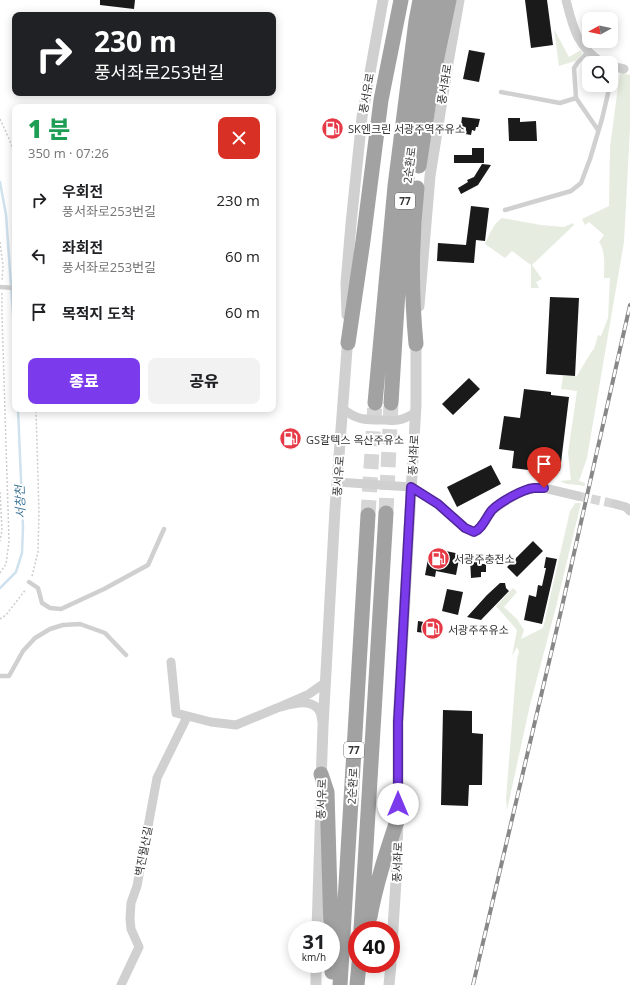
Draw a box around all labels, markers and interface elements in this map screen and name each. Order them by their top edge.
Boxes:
north arrow [582,12,618,48]
map controls [582,12,618,92]
text: 230 m [94,22,177,60]
icon: right [28,28,80,80]
button: search [582,56,618,92]
text: 풍서좌로253번길 [94,60,224,84]
street label: 풍서좌로 [433,63,455,105]
street label: 풍서우로 [355,72,377,114]
text: 1 분 [28,112,70,145]
fuel station icon: SK엔크린 서광주역주유소 [319,115,345,141]
button: close [218,117,260,159]
place label: SK엔크린 서광주역주유소 [348,121,465,136]
text: 350 m · 07:26 [28,144,109,162]
street label: 2순환로 [399,146,419,184]
text: 우회전 [62,181,103,201]
icon: right [28,189,50,211]
text: 230 m [216,190,260,210]
road number: 77 [395,193,415,209]
text: 풍서좌로253번길 [62,202,156,220]
text: 좌회전 [62,237,103,257]
icon: left [28,245,50,267]
text: 60 m [225,246,260,266]
text: 풍서좌로253번길 [62,258,156,276]
icon: arrive [28,301,50,323]
text: 60 m [225,302,260,322]
text: 목적지 도착 [62,303,135,323]
button: 종료 [28,358,140,404]
button: 공유 [148,358,260,404]
fuel station icon: GS칼텍스 옥산주유소 [277,426,303,452]
place label: GS칼텍스 옥산주유소 [306,432,404,447]
street label: 풍서좌로 [404,434,422,476]
pin [527,447,561,488]
icon: arrive [533,453,555,475]
street label: 풍서우로 [329,455,347,497]
water label: 서창천 [11,483,29,519]
fuel station icon: 서광주충전소 [425,545,451,571]
place label: 서광주충전소 [454,551,515,566]
fuel station icon: 서광주주유소 [419,616,445,642]
place label: 서광주주유소 [448,622,509,637]
road number: 77 [344,742,364,758]
street label: 2순환로 [344,767,360,805]
street label: 풍서우로 [313,779,329,819]
position arrow [377,783,419,825]
street label: 벽진월산길 [131,825,155,877]
street label: 풍서좌로 [389,842,405,882]
speed limit sign: 40 [348,921,400,973]
text: 31 [303,928,325,955]
text: km/h [302,950,326,964]

